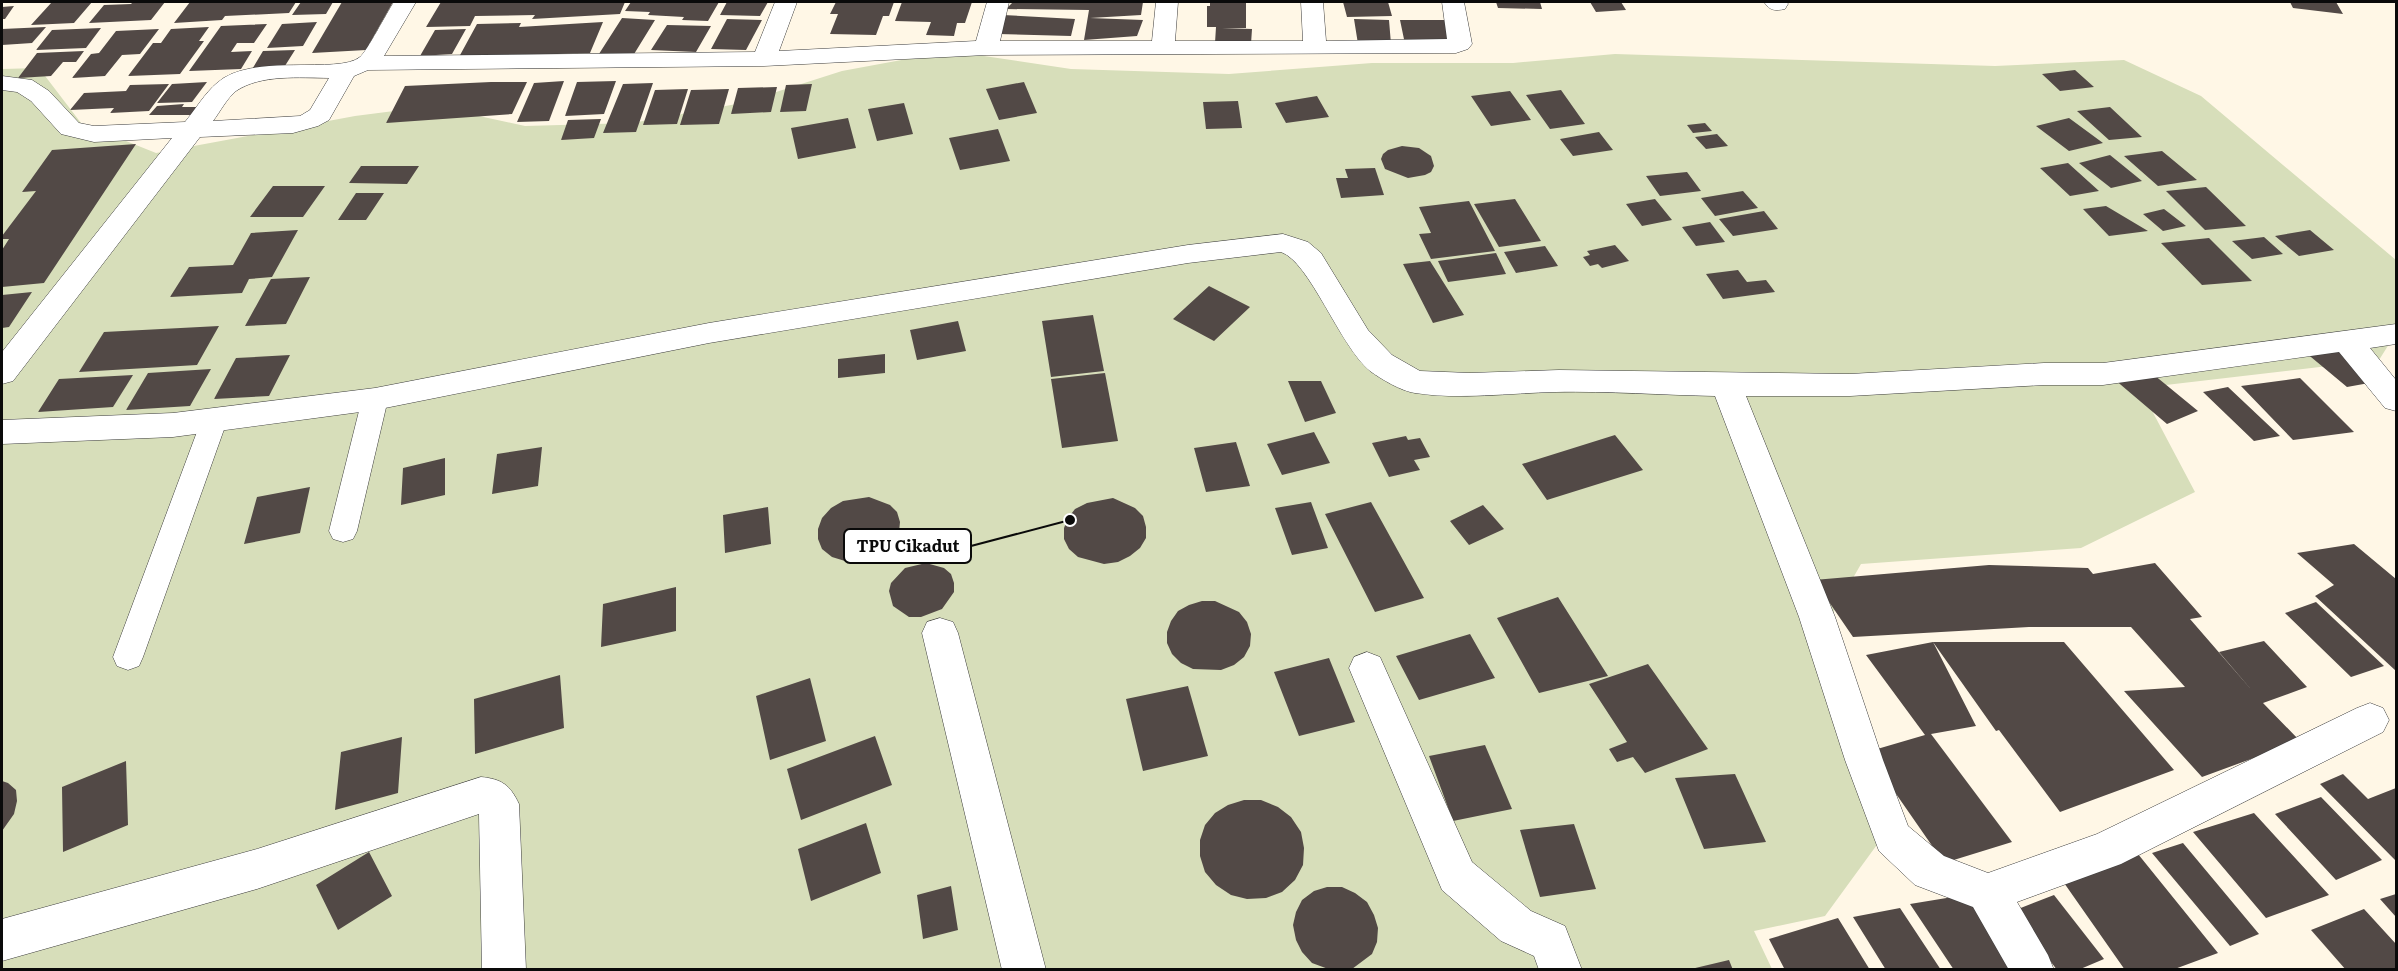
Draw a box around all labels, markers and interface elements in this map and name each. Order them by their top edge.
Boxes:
callout: TPU Cikadut [844,529,971,563]
text: TPU Cikadut [856,533,960,557]

